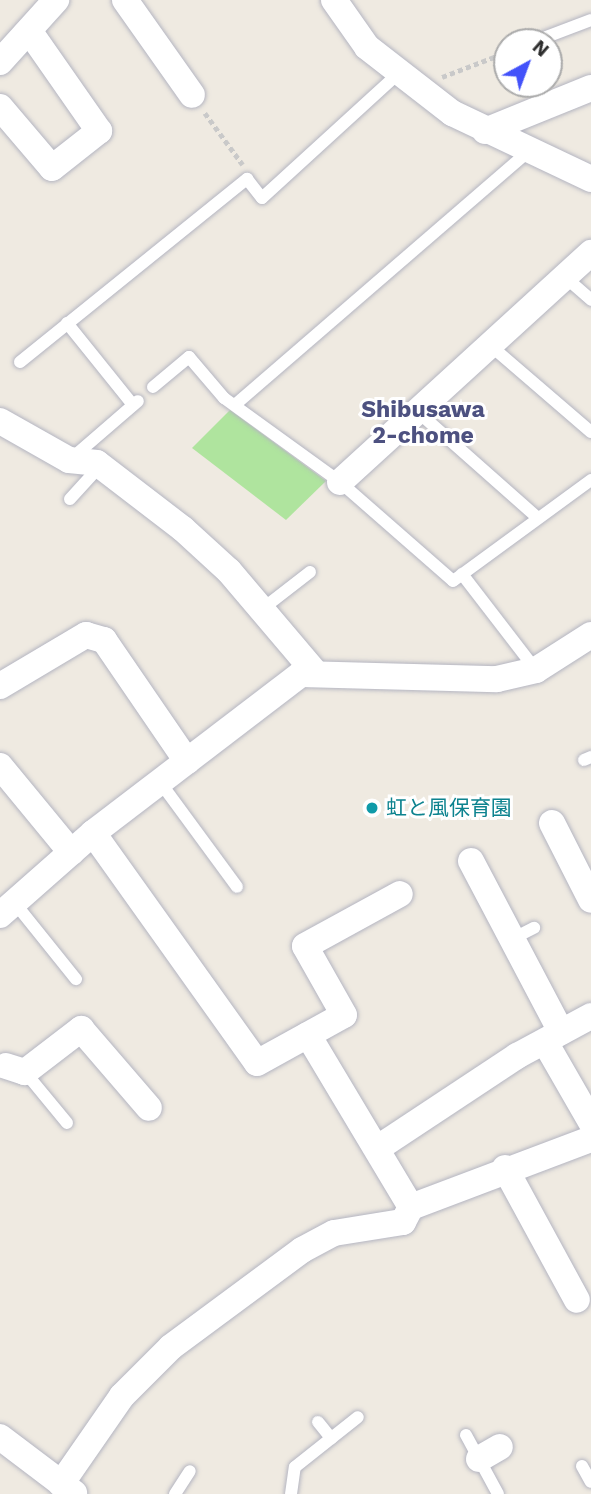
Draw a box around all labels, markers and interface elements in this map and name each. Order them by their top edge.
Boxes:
north arrow [493,28,563,98]
text: N [528,35,554,62]
district label: Shibusawa 2-chome [361,396,485,450]
place label: 虹と風保育園 [386,795,512,821]
marker: 虹と風保育園 [364,800,380,816]

